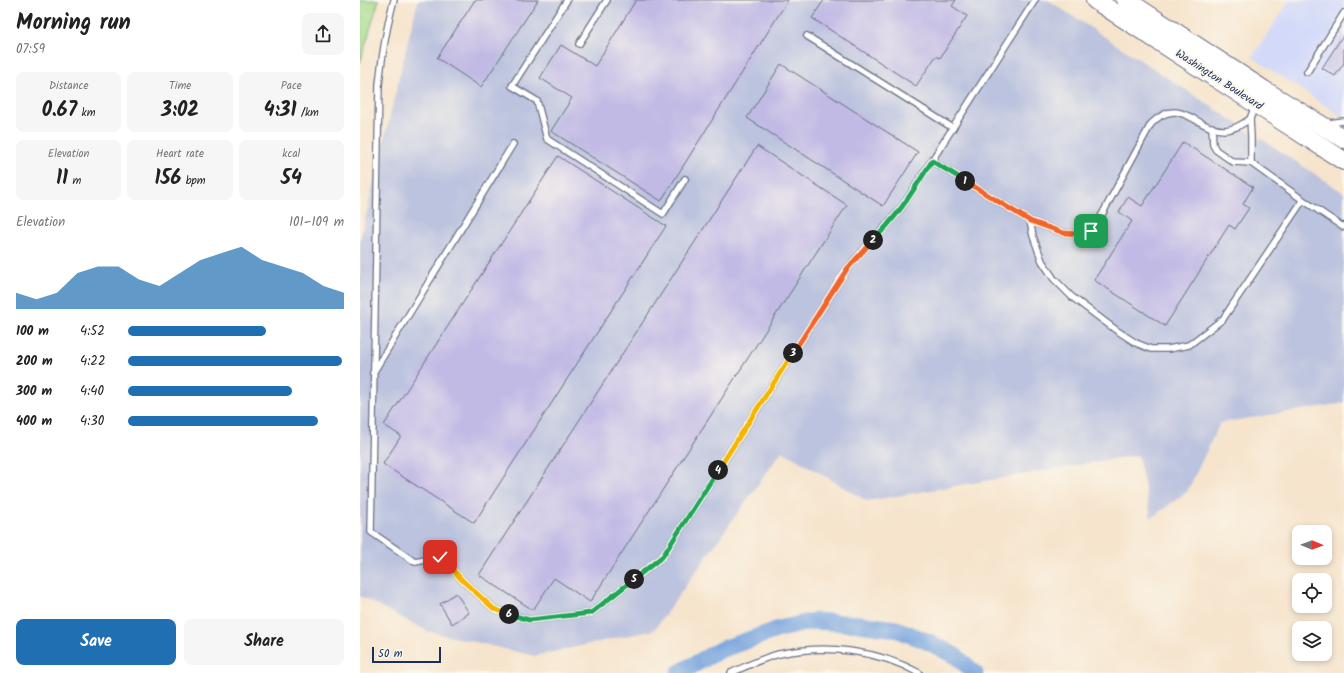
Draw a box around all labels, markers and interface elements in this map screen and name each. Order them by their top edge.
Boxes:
text: Morning run [16,6,131,41]
button: share [302,13,344,55]
text: 07:59 [16,39,45,60]
street label: Washington Boulevard [1172,45,1267,115]
text: Distance [49,77,88,95]
text: Time [169,77,191,95]
text: Pace [281,77,302,95]
text: 0.67 [42,95,77,127]
text: 3:02 [161,95,199,127]
text: 4:31 [264,95,297,127]
text: km [77,104,95,122]
text: /km [297,104,319,122]
text: Elevation [48,145,89,163]
text: Heart rate [156,145,204,163]
text: kcal [282,145,300,163]
text: 11 [56,163,68,195]
text: 156 [154,163,181,195]
text: 54 [281,163,302,195]
pin: 1 [955,171,975,191]
text: m [68,172,81,190]
text: bpm [181,172,206,190]
text: 1 [963,172,967,190]
text: Elevation [16,212,65,233]
text: 101–109 m [289,212,344,233]
pin [1074,214,1108,248]
icon: arrive [1080,220,1102,242]
pin: 2 [863,230,883,250]
text: 2 [870,231,876,249]
text: 100 m [16,321,49,342]
text: 4:52 [80,321,105,342]
pin: 3 [783,343,803,363]
text: 3 [790,344,796,362]
text: 200 m [16,351,53,372]
text: 4:22 [80,351,105,372]
text: 300 m [16,381,52,402]
text: 4:40 [80,381,104,402]
text: 400 m [16,411,52,432]
text: 4:30 [80,411,104,432]
pin: 4 [708,460,728,480]
text: 4 [715,461,721,479]
north arrow [1292,525,1332,565]
map controls [1292,525,1332,661]
pin [423,540,457,574]
icon: check [429,546,451,568]
pin: 5 [624,569,644,589]
text: 5 [631,570,637,588]
button: locate [1292,573,1332,613]
pin: 6 [499,604,519,624]
text: 6 [506,605,512,623]
button: Save [16,619,176,665]
button: Share [184,619,344,665]
button: layers [1292,621,1332,661]
scale bar [372,645,441,664]
text: 50 m [378,645,403,663]

